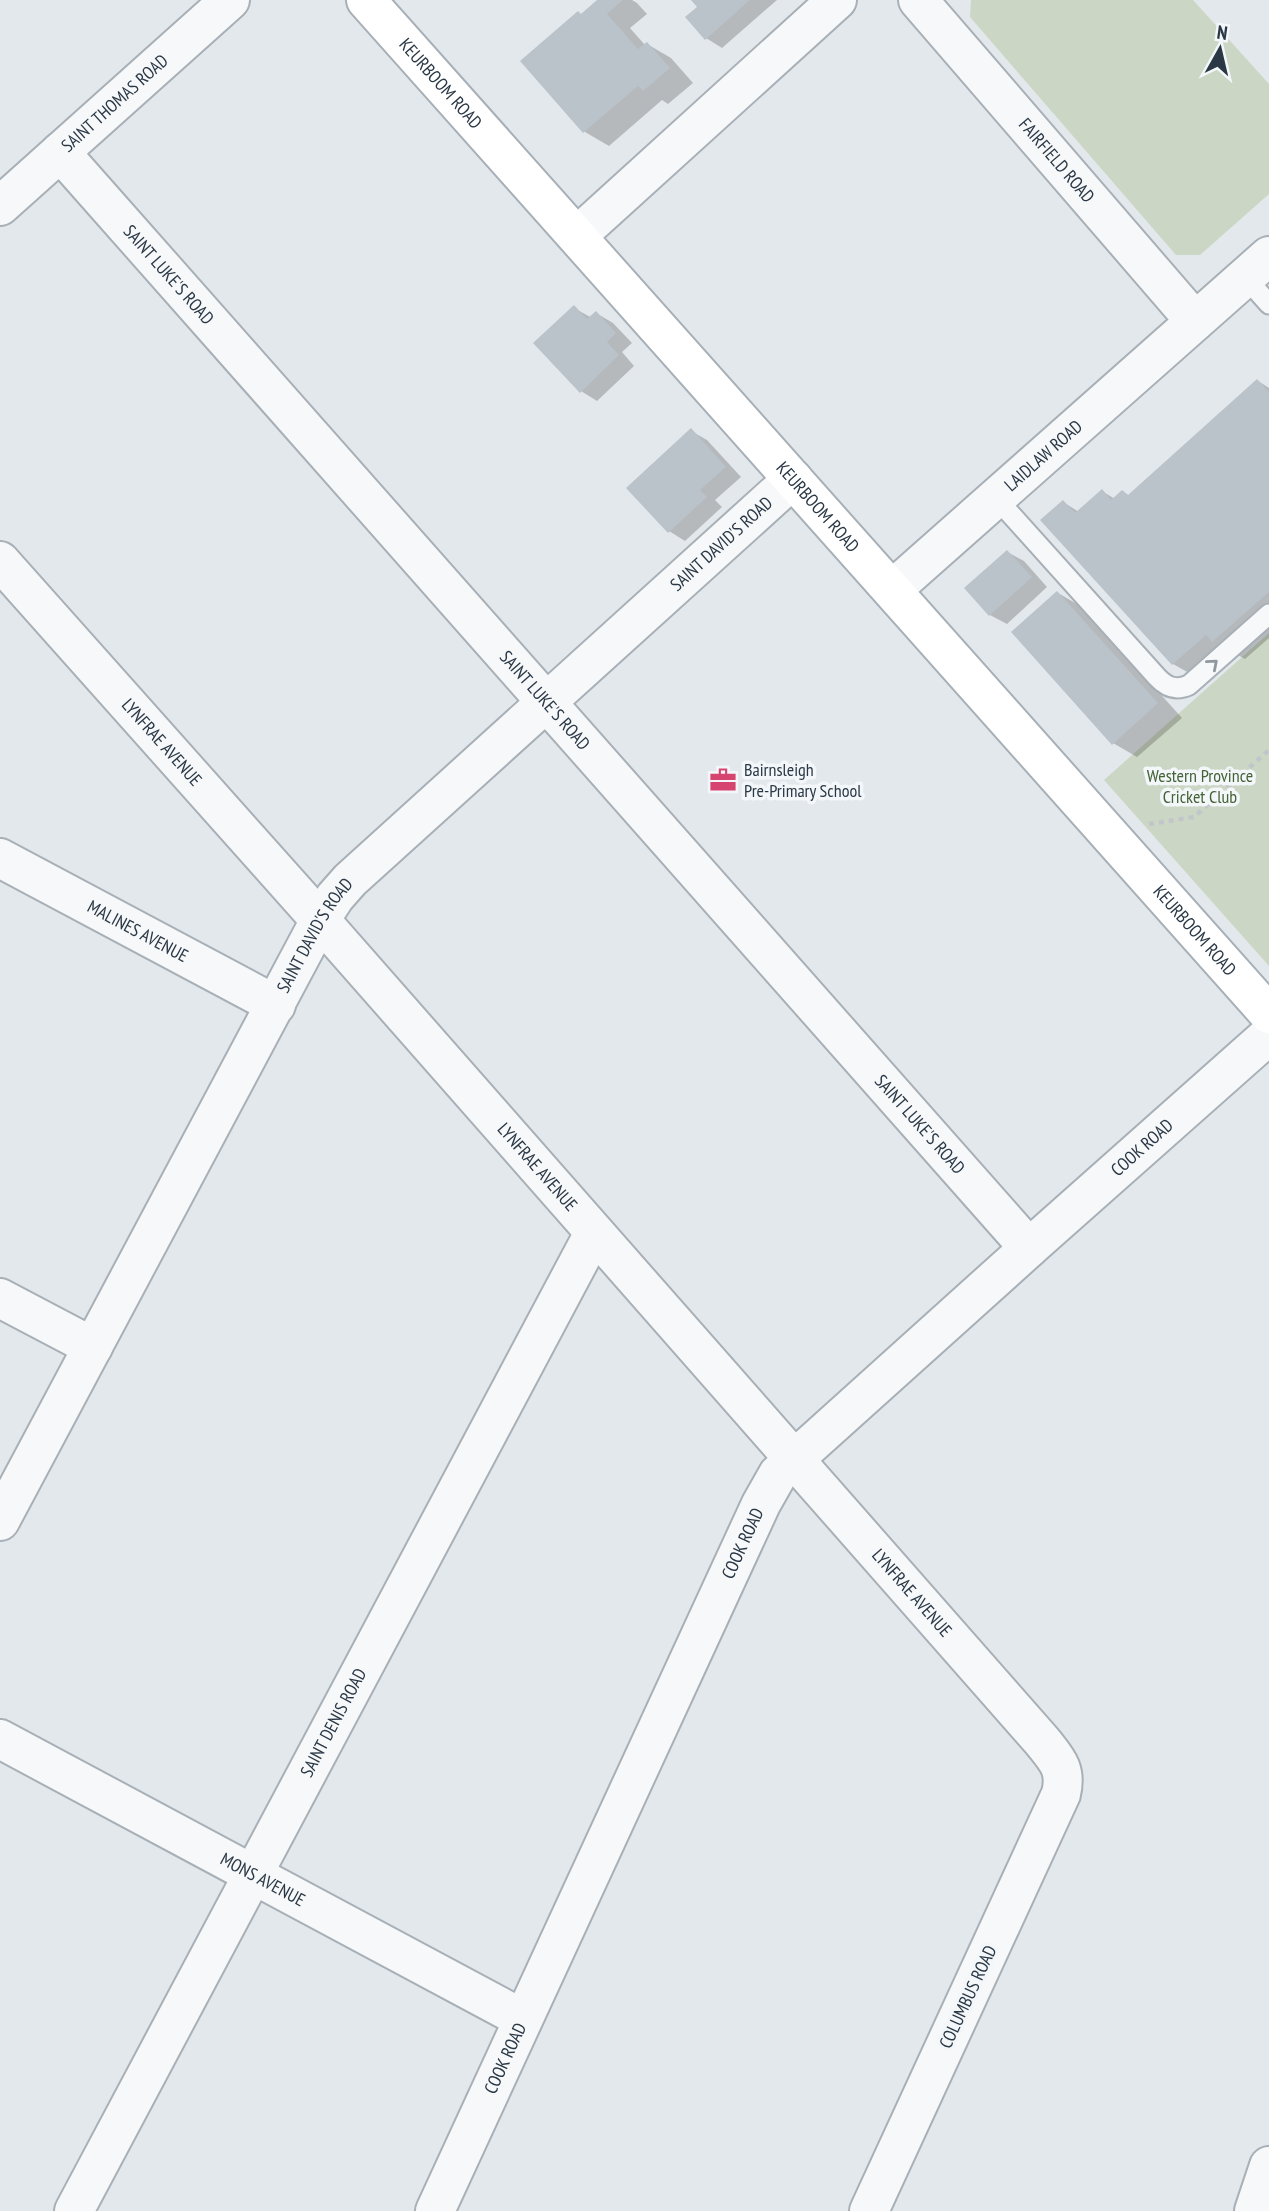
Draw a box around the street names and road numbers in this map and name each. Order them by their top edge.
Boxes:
street label: KEURBOOM ROAD [394,33,487,133]
street label: SAINT THOMAS ROAD [56,49,173,157]
street label: FAIRFIELD ROAD [1014,113,1100,207]
street label: SAINT LUKE'S ROAD [119,220,219,329]
street label: LAIDLAW ROAD [999,415,1087,496]
street label: KEURBOOM ROAD [772,457,864,557]
street label: SAINT DAVID'S ROAD [665,491,777,596]
street label: SAINT LUKE'S ROAD [495,645,595,755]
street label: LYNFRAE AVENUE [117,693,207,791]
street label: SAINT DAVID'S ROAD [271,873,358,997]
street label: KEURBOOM ROAD [1149,880,1241,980]
street label: MALINES AVENUE [84,895,192,967]
street label: SAINT LUKE'S ROAD [870,1070,970,1179]
street label: COOK ROAD [1106,1114,1178,1181]
street label: LYNFRAE AVENUE [493,1118,583,1216]
street label: COOK ROAD [716,1504,769,1582]
street label: LYNFRAE AVENUE [867,1544,957,1641]
street label: SAINT DENIS ROAD [295,1664,371,1781]
street label: MONS AVENUE [217,1847,309,1911]
street label: COLUMBUS ROAD [934,1942,1001,2052]
street label: COOK ROAD [479,2019,531,2097]

